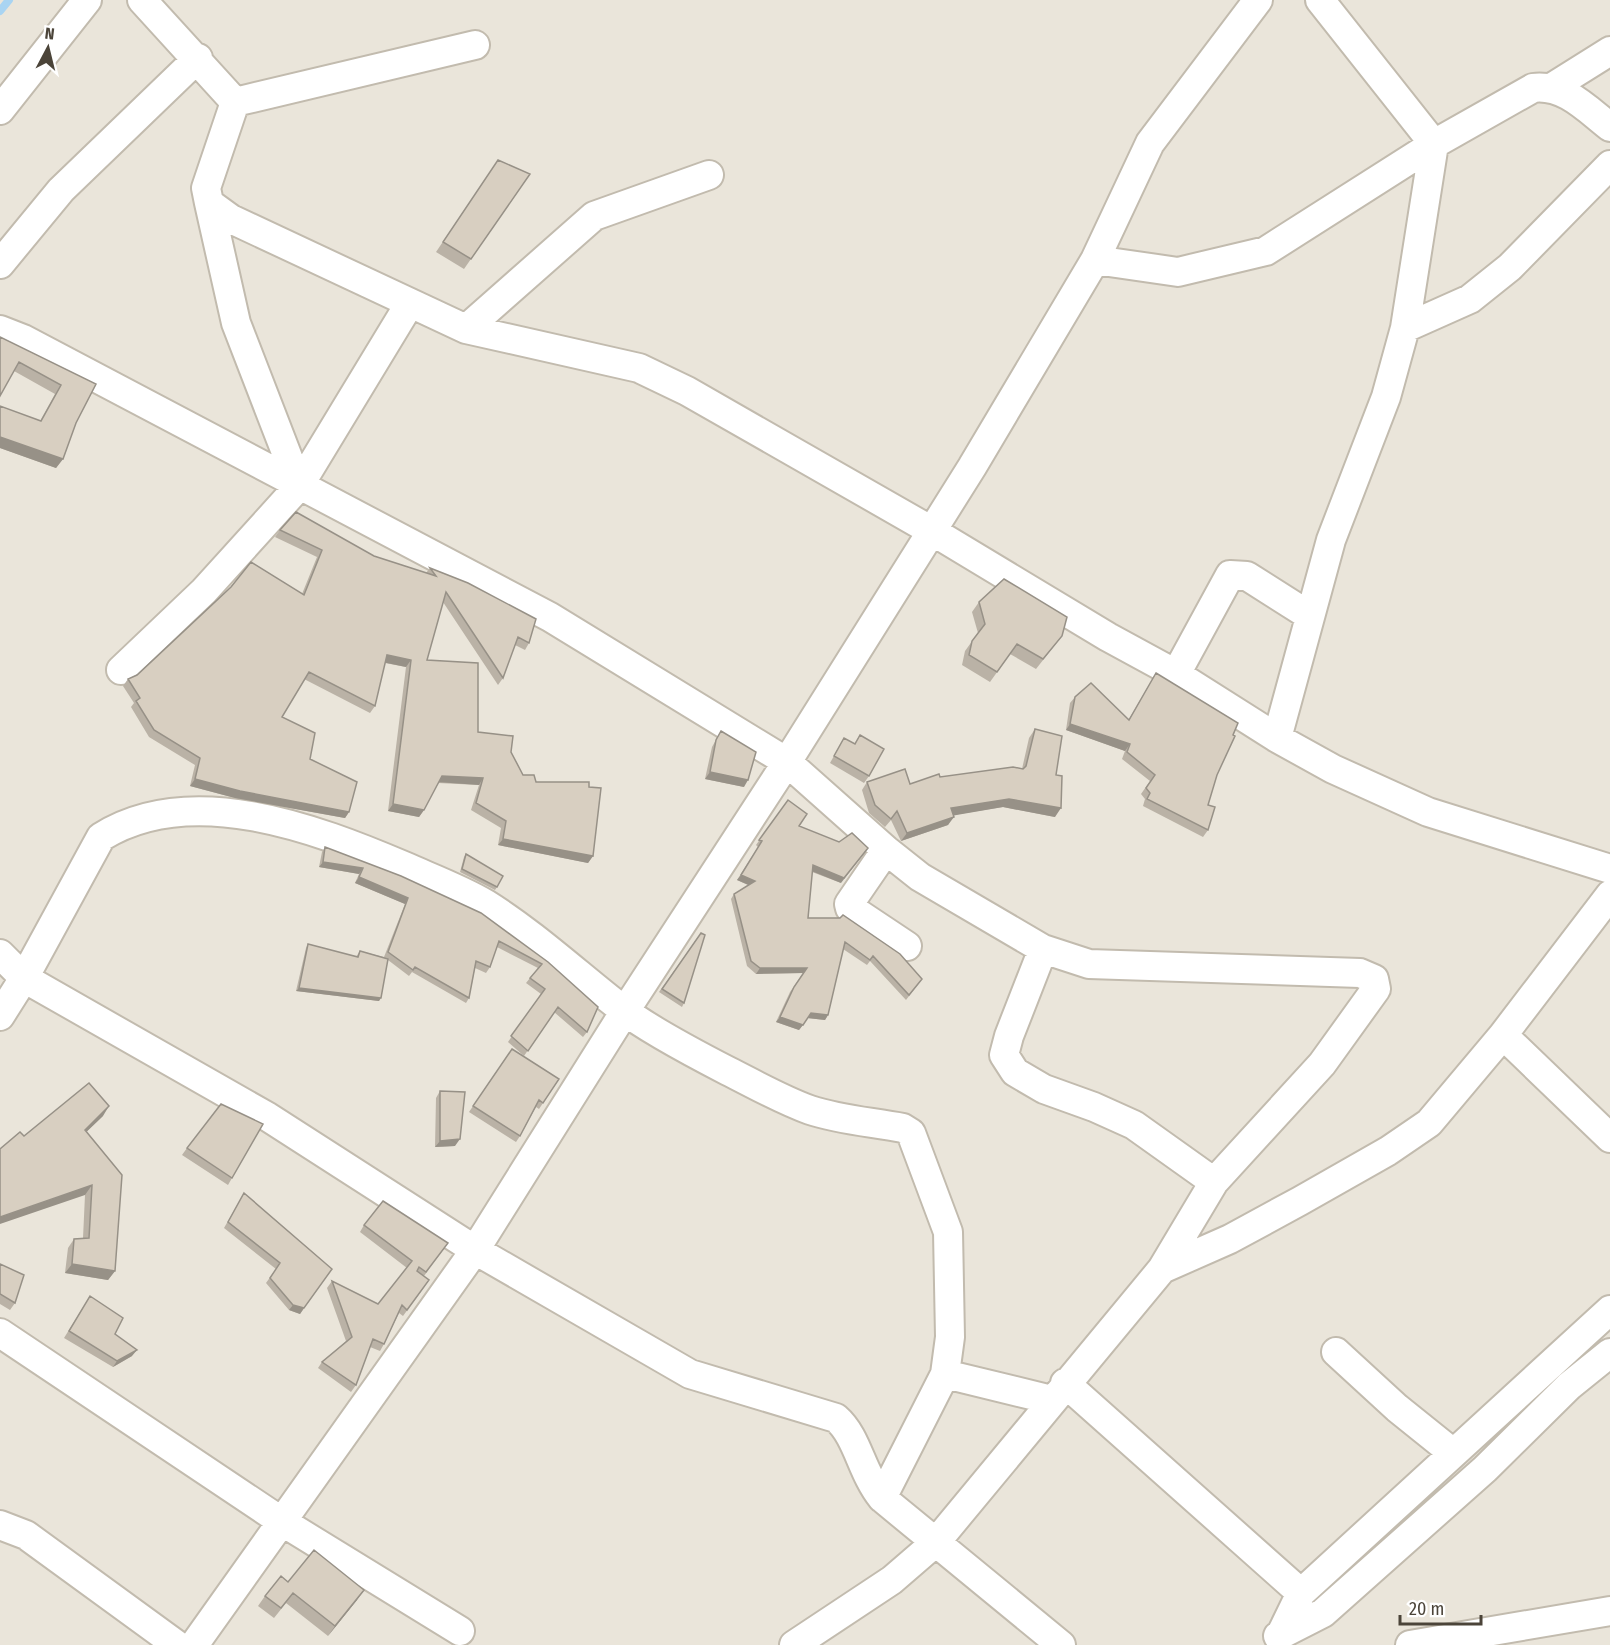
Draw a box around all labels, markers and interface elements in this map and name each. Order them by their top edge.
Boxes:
north arrow [18,18,78,78]
text: N [44,24,56,44]
scale bar [1400,1588,1481,1626]
text: 20 m [1409,1598,1444,1620]

